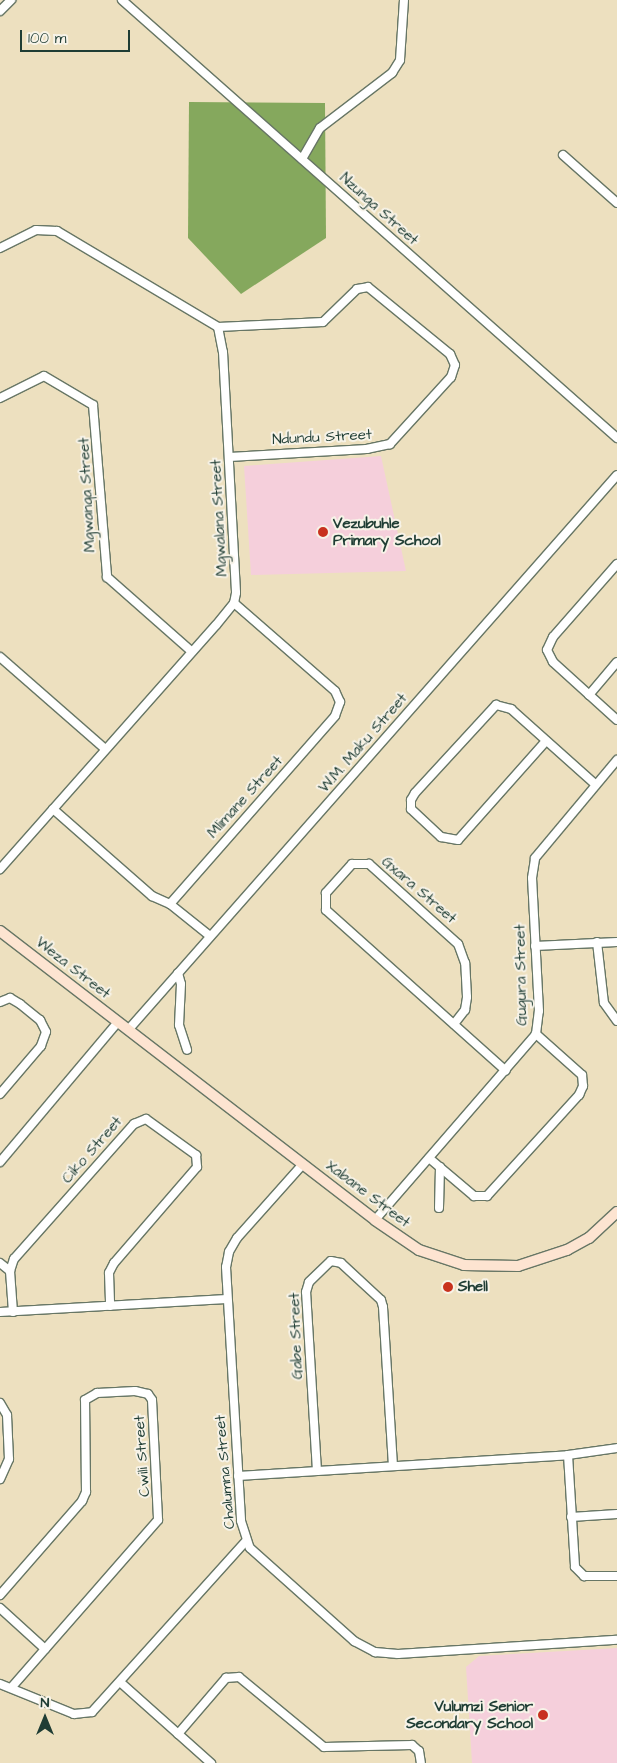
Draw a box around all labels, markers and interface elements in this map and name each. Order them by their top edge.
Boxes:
scale bar [22,20,132,52]
text: 100 m [28,28,67,49]
street label: Nzunga Street [336,169,422,249]
street label: Ndundu Street [272,425,372,449]
street label: Mgwanqa Street [75,437,99,553]
street label: Mgwalana Street [207,459,231,577]
place label: Vezubuhle Primary School [333,514,441,549]
marker: Vezubuhle Primary School [317,526,329,538]
street label: W.M. Maku Street [315,690,411,796]
street label: Mlimane Street [203,752,287,842]
street label: Gxara Street [378,853,460,927]
street label: Gugura Street [511,924,531,1026]
street label: Weza Street [32,933,114,1003]
street label: Ciko Street [58,1113,126,1187]
street label: Xabane Street [322,1157,414,1231]
place label: Shell [458,1278,488,1296]
marker: Shell [442,1281,454,1293]
street label: Gabe Street [285,1292,307,1380]
street label: Chalumna Street [211,1414,239,1530]
street label: Cwili Street [130,1415,154,1497]
north arrow [20,1693,70,1743]
text: N [41,1693,49,1713]
place label: Vulumzi Senior Secondary School [406,1697,533,1732]
marker: Vulumzi Senior Secondary School [537,1709,549,1721]

